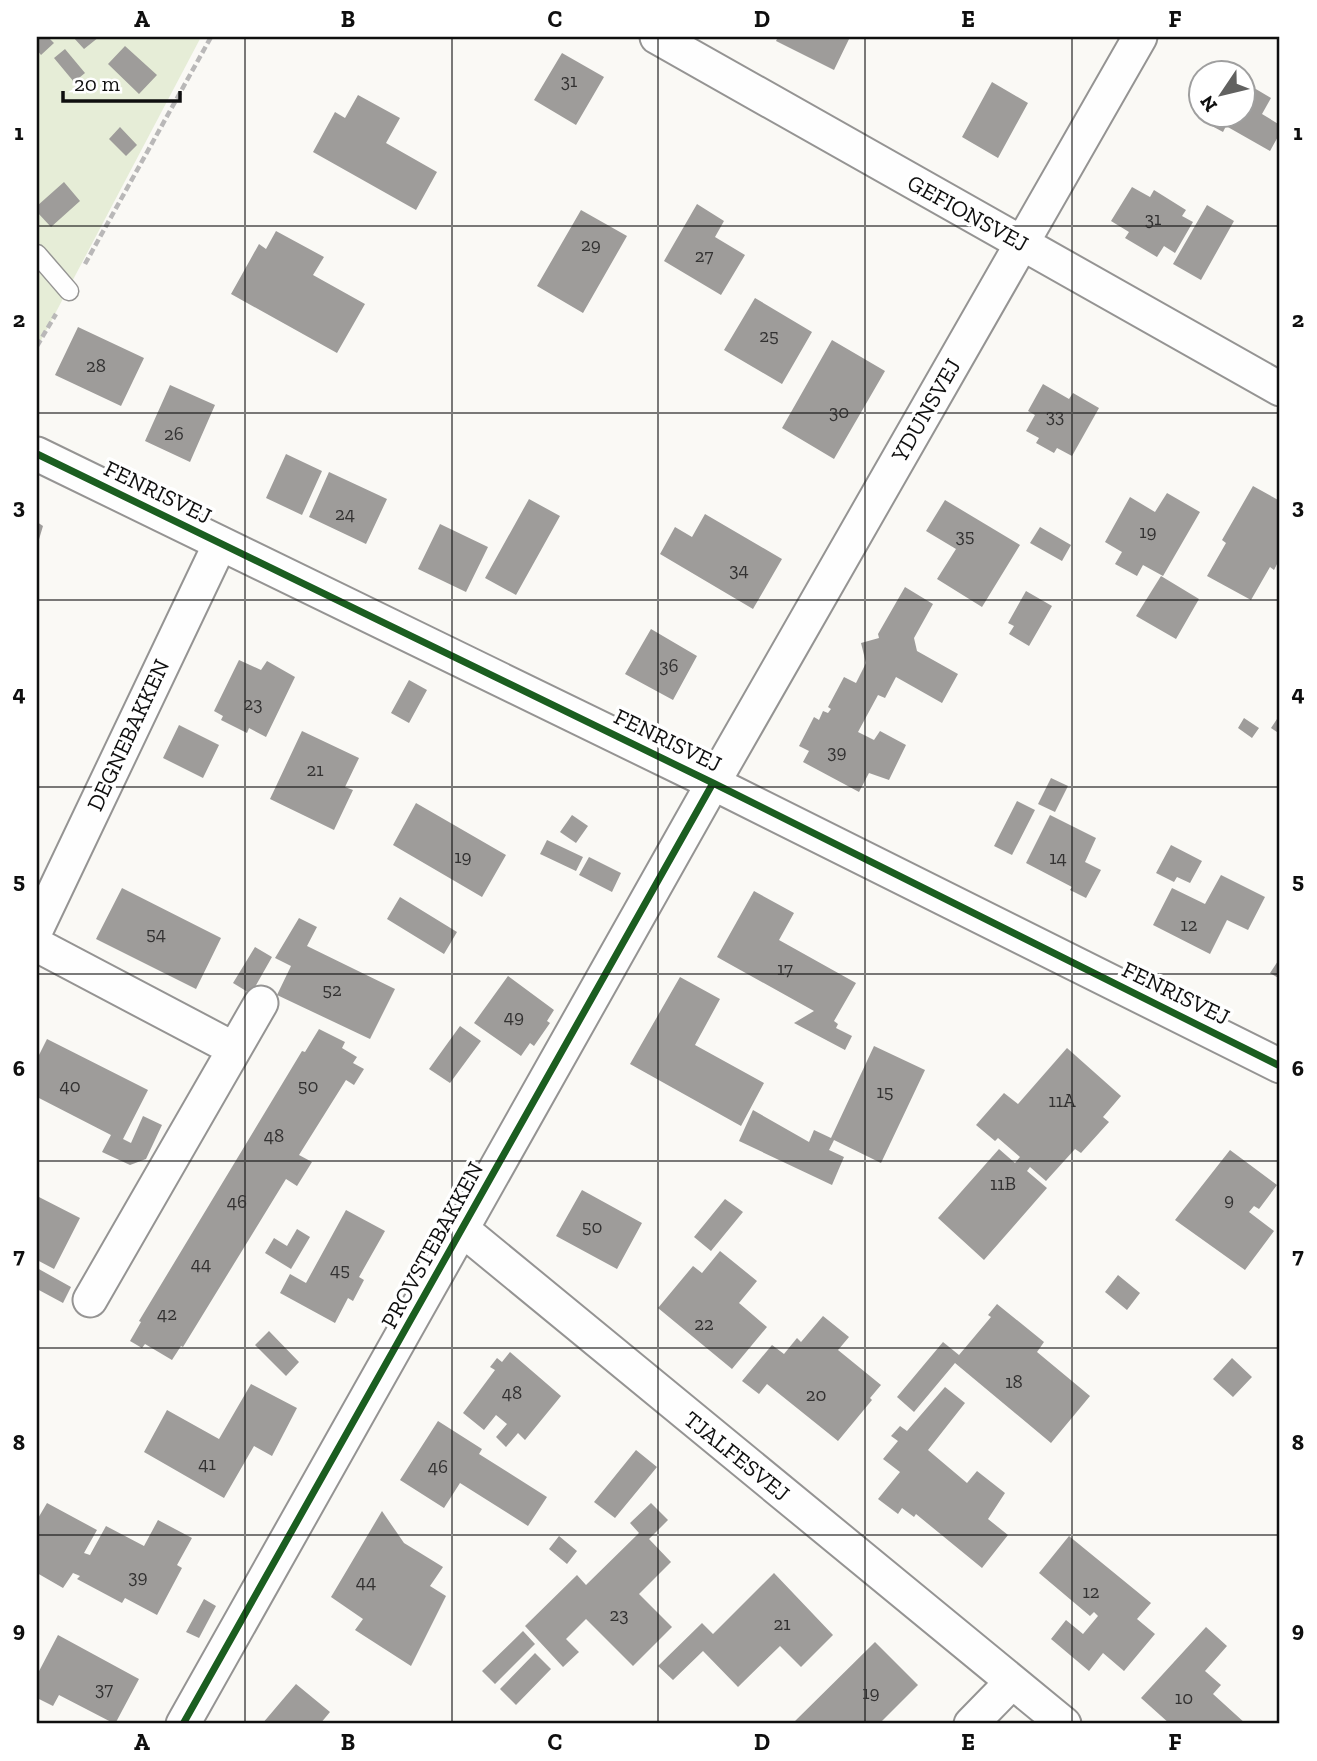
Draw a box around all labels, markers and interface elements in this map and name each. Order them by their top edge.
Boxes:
text: A [134,5,150,33]
text: B [341,5,355,33]
text: C [548,5,562,33]
text: D [754,5,770,33]
text: E [961,5,975,33]
text: F [1168,5,1182,33]
scale bar [63,60,180,104]
north arrow [1188,60,1258,130]
house number: 31 [561,69,577,92]
text: 20 m [74,71,120,96]
text: N [1195,91,1222,116]
text: 1 [14,118,24,146]
text: 1 [1293,118,1303,146]
street label: GEFIONSVEJ [903,168,1033,258]
house number: 31 [1145,207,1161,230]
house number: 29 [581,233,601,256]
house number: 27 [695,244,713,267]
text: 2 [13,305,25,333]
text: 2 [1292,305,1304,333]
house number: 25 [759,324,779,347]
street label: YDUNSVEJ [885,353,967,468]
house number: 28 [86,354,106,377]
house number: 30 [829,400,849,423]
house number: 33 [1046,404,1064,427]
house number: 26 [164,422,184,445]
street label: FENRISVEJ [100,454,216,530]
text: 3 [13,492,25,520]
text: 3 [1292,492,1304,520]
house number: 24 [335,502,355,525]
house number: 19 [1139,520,1157,543]
house number: 35 [955,524,975,547]
house number: 34 [729,558,749,581]
house number: 36 [659,654,679,677]
street label: DEGNEBAKKEN [81,655,175,815]
text: 4 [12,679,26,707]
text: 4 [1291,679,1305,707]
house number: 23 [243,692,263,715]
street label: FENRISVEJ [610,702,726,778]
house number: 39 [827,740,847,763]
house number: 21 [306,758,324,781]
house number: 19 [454,845,472,868]
house number: 14 [1049,846,1067,869]
text: 5 [13,866,25,894]
text: 5 [1292,866,1304,894]
house number: 12 [1180,913,1198,936]
house number: 54 [146,922,166,945]
street label: FENRISVEJ [1118,955,1234,1031]
house number: 17 [777,957,793,980]
house number: 52 [322,978,342,1001]
house number: 49 [504,1005,524,1028]
text: 6 [13,1054,25,1082]
text: 6 [1292,1054,1304,1082]
house number: 40 [59,1074,81,1097]
house number: 50 [298,1074,318,1097]
house number: 15 [876,1080,894,1103]
house number: 11A [1049,1089,1076,1112]
house number: 48 [264,1124,284,1147]
street label: PROVSTEBAKKEN [375,1157,489,1333]
house number: 11B [990,1172,1016,1195]
house number: 9 [1224,1188,1234,1211]
house number: 46 [227,1190,247,1213]
house number: 50 [582,1215,602,1238]
text: 7 [13,1241,25,1269]
text: 7 [1292,1241,1304,1269]
house number: 44 [191,1252,211,1275]
house number: 45 [330,1258,350,1281]
house number: 42 [157,1302,177,1325]
house number: 22 [694,1312,714,1335]
house number: 18 [1005,1370,1023,1393]
house number: 48 [502,1381,522,1404]
house number: 20 [806,1383,826,1406]
street label: TJALFESVEJ [678,1405,796,1507]
text: 8 [13,1428,25,1456]
text: 8 [1292,1428,1304,1456]
house number: 41 [198,1452,216,1475]
house number: 46 [428,1455,448,1478]
house number: 39 [128,1565,148,1588]
house number: 44 [356,1570,376,1593]
house number: 12 [1082,1580,1100,1603]
house number: 23 [609,1603,629,1626]
house number: 21 [773,1612,791,1635]
text: 9 [13,1615,25,1643]
text: 9 [1292,1615,1304,1643]
house number: 37 [95,1677,113,1700]
house number: 19 [862,1681,880,1704]
house number: 10 [1175,1686,1193,1709]
text: A [134,1728,150,1756]
text: B [341,1728,355,1756]
text: C [548,1728,562,1756]
text: D [754,1728,770,1756]
text: E [961,1728,975,1756]
text: F [1168,1728,1182,1756]

